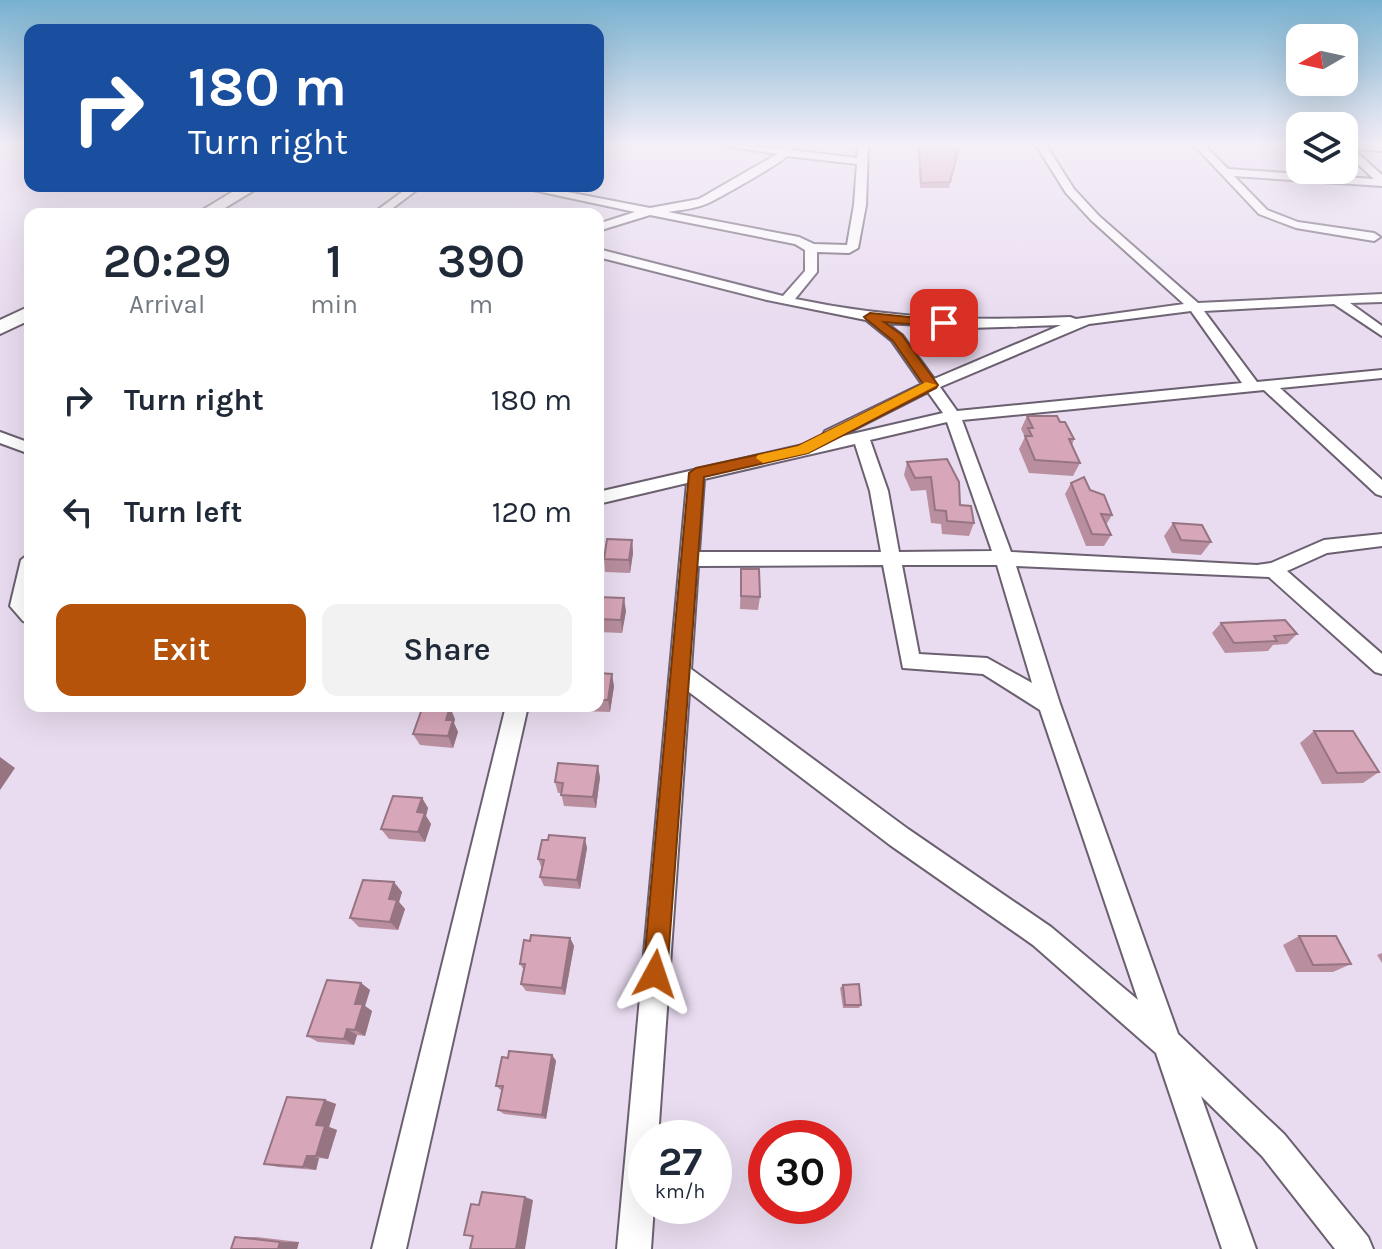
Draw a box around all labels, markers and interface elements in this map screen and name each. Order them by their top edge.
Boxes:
north arrow [1286,24,1358,96]
map controls [1286,24,1358,184]
text: 180 m [188,54,347,119]
icon: right [56,56,160,160]
button: layers [1286,112,1358,184]
text: Turn right [188,121,348,163]
text: 20:29 [103,233,231,289]
text: 1 [326,233,343,289]
text: 390 [437,233,525,289]
text: Arrival [129,289,205,320]
text: min [310,289,358,320]
text: m [469,289,493,320]
pin [910,289,978,357]
icon: arrive [922,301,966,345]
icon: right [56,378,100,422]
text: Turn right [124,382,264,418]
text: 180 m [491,382,572,418]
icon: left [56,490,100,534]
text: Turn left [124,494,242,530]
text: 120 m [492,494,572,530]
button: Exit [56,604,306,696]
button: Share [322,604,572,696]
position arrow [613,932,697,1016]
speed limit sign: 30 [748,1120,852,1224]
text: 27 [658,1138,702,1185]
text: km/h [655,1180,705,1203]

